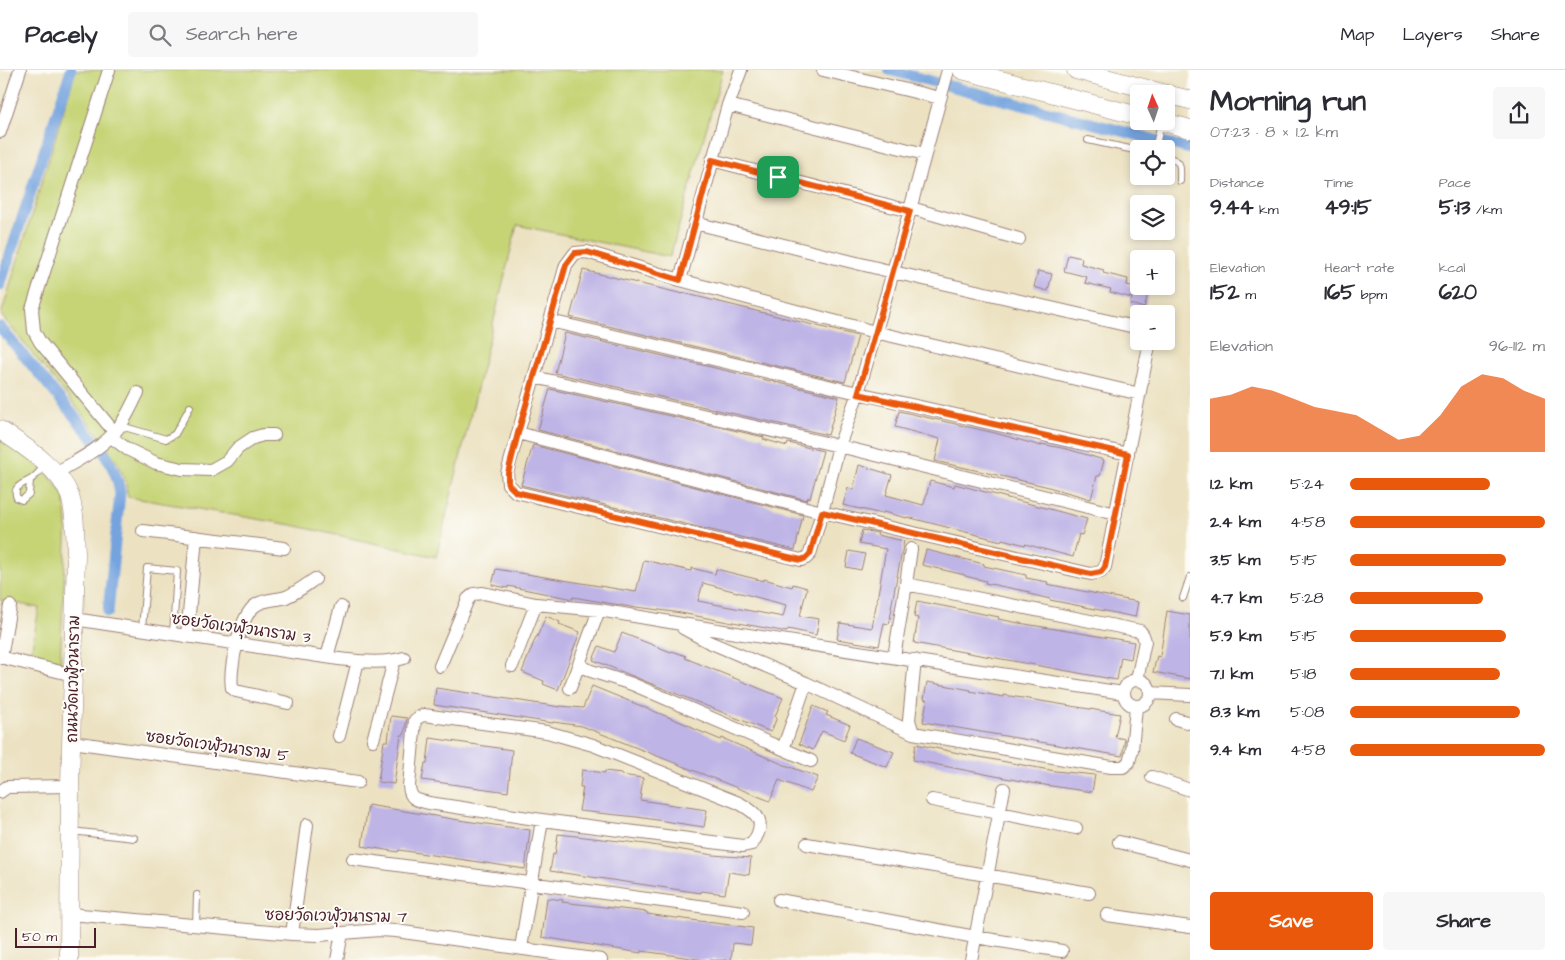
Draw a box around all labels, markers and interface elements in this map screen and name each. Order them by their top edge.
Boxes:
search box [128,12,478,57]
text: Pacely [25,18,98,52]
icon: search [146,21,174,49]
text: Search here [186,21,298,48]
text: Map [1340,22,1374,47]
text: Layers [1402,22,1463,47]
text: Share [1491,22,1540,47]
text: Morning run [1210,82,1366,121]
north arrow [1130,85,1175,130]
map controls [1130,85,1175,350]
button: share [1493,87,1545,139]
text: 07:23 · 8 × 1.2 km [1210,121,1338,143]
button: locate [1130,140,1175,185]
pin [757,156,799,198]
icon: arrive [764,163,792,191]
text: Distance [1210,173,1264,193]
text: Time [1324,173,1354,193]
text: Pace [1439,173,1471,193]
text: 9.44 [1210,193,1254,222]
text: 49:15 [1324,193,1372,222]
text: 5:13 [1439,193,1470,222]
button: layers [1130,195,1175,240]
text: km [1254,200,1279,220]
text: /km [1470,200,1502,220]
button: + [1130,250,1175,295]
text: Elevation [1210,258,1265,278]
text: Heart rate [1324,258,1395,278]
text: kcal [1439,258,1465,278]
text: 152 [1210,278,1240,307]
text: 165 [1324,278,1355,307]
text: 620 [1439,278,1477,307]
text: m [1240,285,1256,305]
text: bpm [1355,285,1387,305]
button: − [1130,305,1175,350]
text: Elevation [1210,335,1273,357]
text: 96–112 m [1489,335,1545,357]
text: 1.2 km [1210,473,1252,495]
text: 5:24 [1290,473,1324,495]
text: 2.4 km [1210,511,1261,533]
text: 4:58 [1290,511,1325,533]
text: 3.5 km [1210,549,1260,571]
text: 5:15 [1290,549,1317,571]
text: 4.7 km [1210,587,1262,609]
text: 5:28 [1290,587,1324,609]
street label: ซอยวัดเวฬุวนาราม 3 [170,607,312,650]
street label: ถนนวัดเวฬุวนาราม [61,615,86,743]
text: 5.9 km [1210,625,1261,647]
text: 5:15 [1290,625,1317,647]
text: 7.1 km [1210,663,1253,685]
text: 5:18 [1290,663,1316,685]
text: 8.3 km [1210,701,1259,723]
text: 5:08 [1290,701,1324,723]
street label: ซอยวัดเวฬุวนาราม 5 [144,725,291,768]
text: 9.4 km [1210,739,1261,761]
text: 4:58 [1290,739,1325,761]
button: Save [1210,892,1373,950]
button: Share [1383,892,1545,950]
street label: ซอยวัดเวฬุวนาราม 7 [264,904,408,929]
scale bar [15,925,96,948]
text: 50 m [22,927,57,947]

